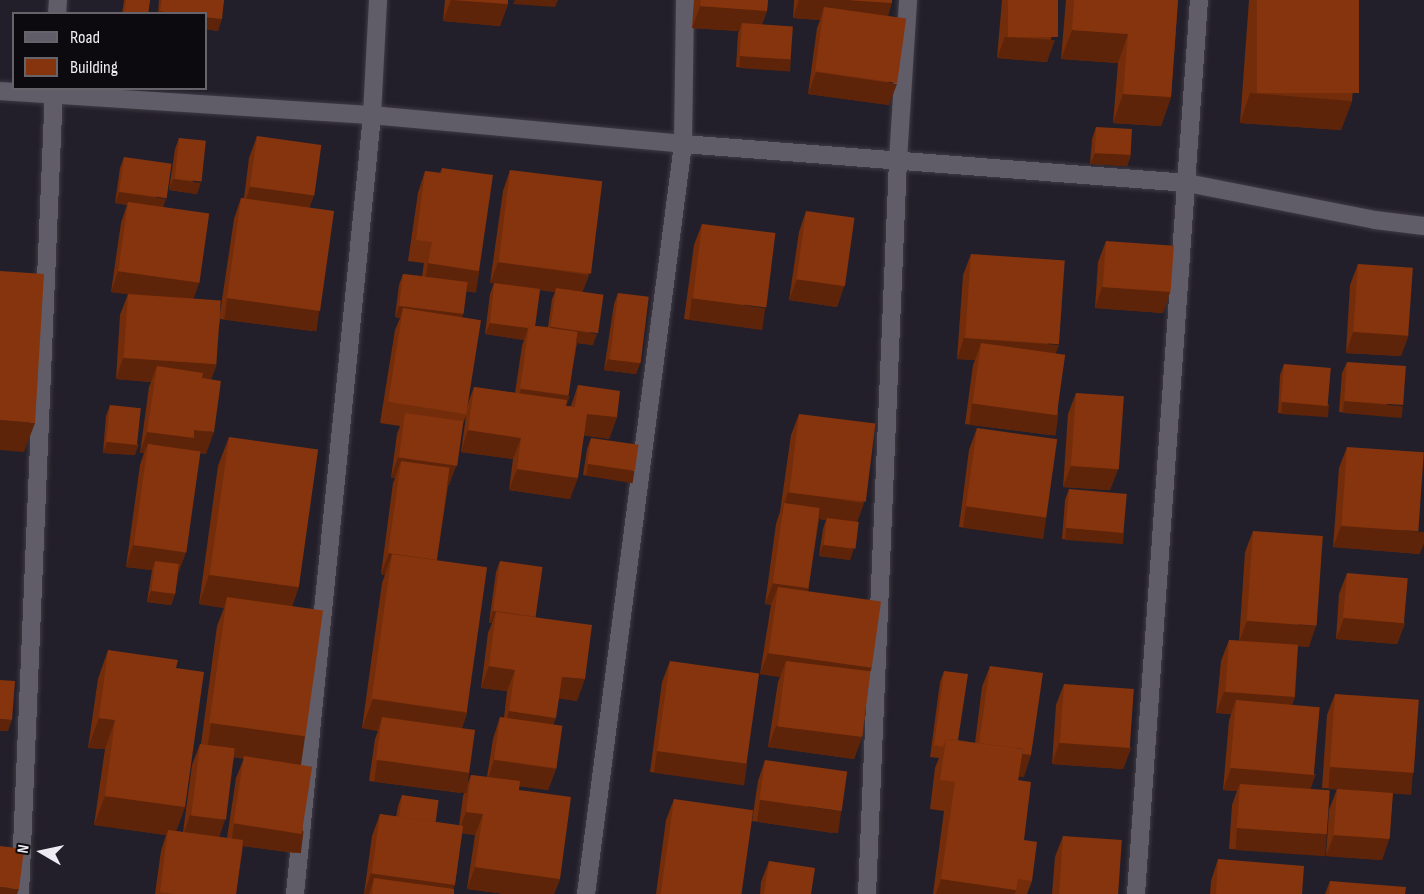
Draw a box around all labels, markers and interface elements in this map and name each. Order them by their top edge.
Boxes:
legend [12,12,207,90]
text: Road [70,27,100,48]
text: Building [70,57,118,78]
north arrow [12,822,72,882]
text: N [14,843,34,855]

